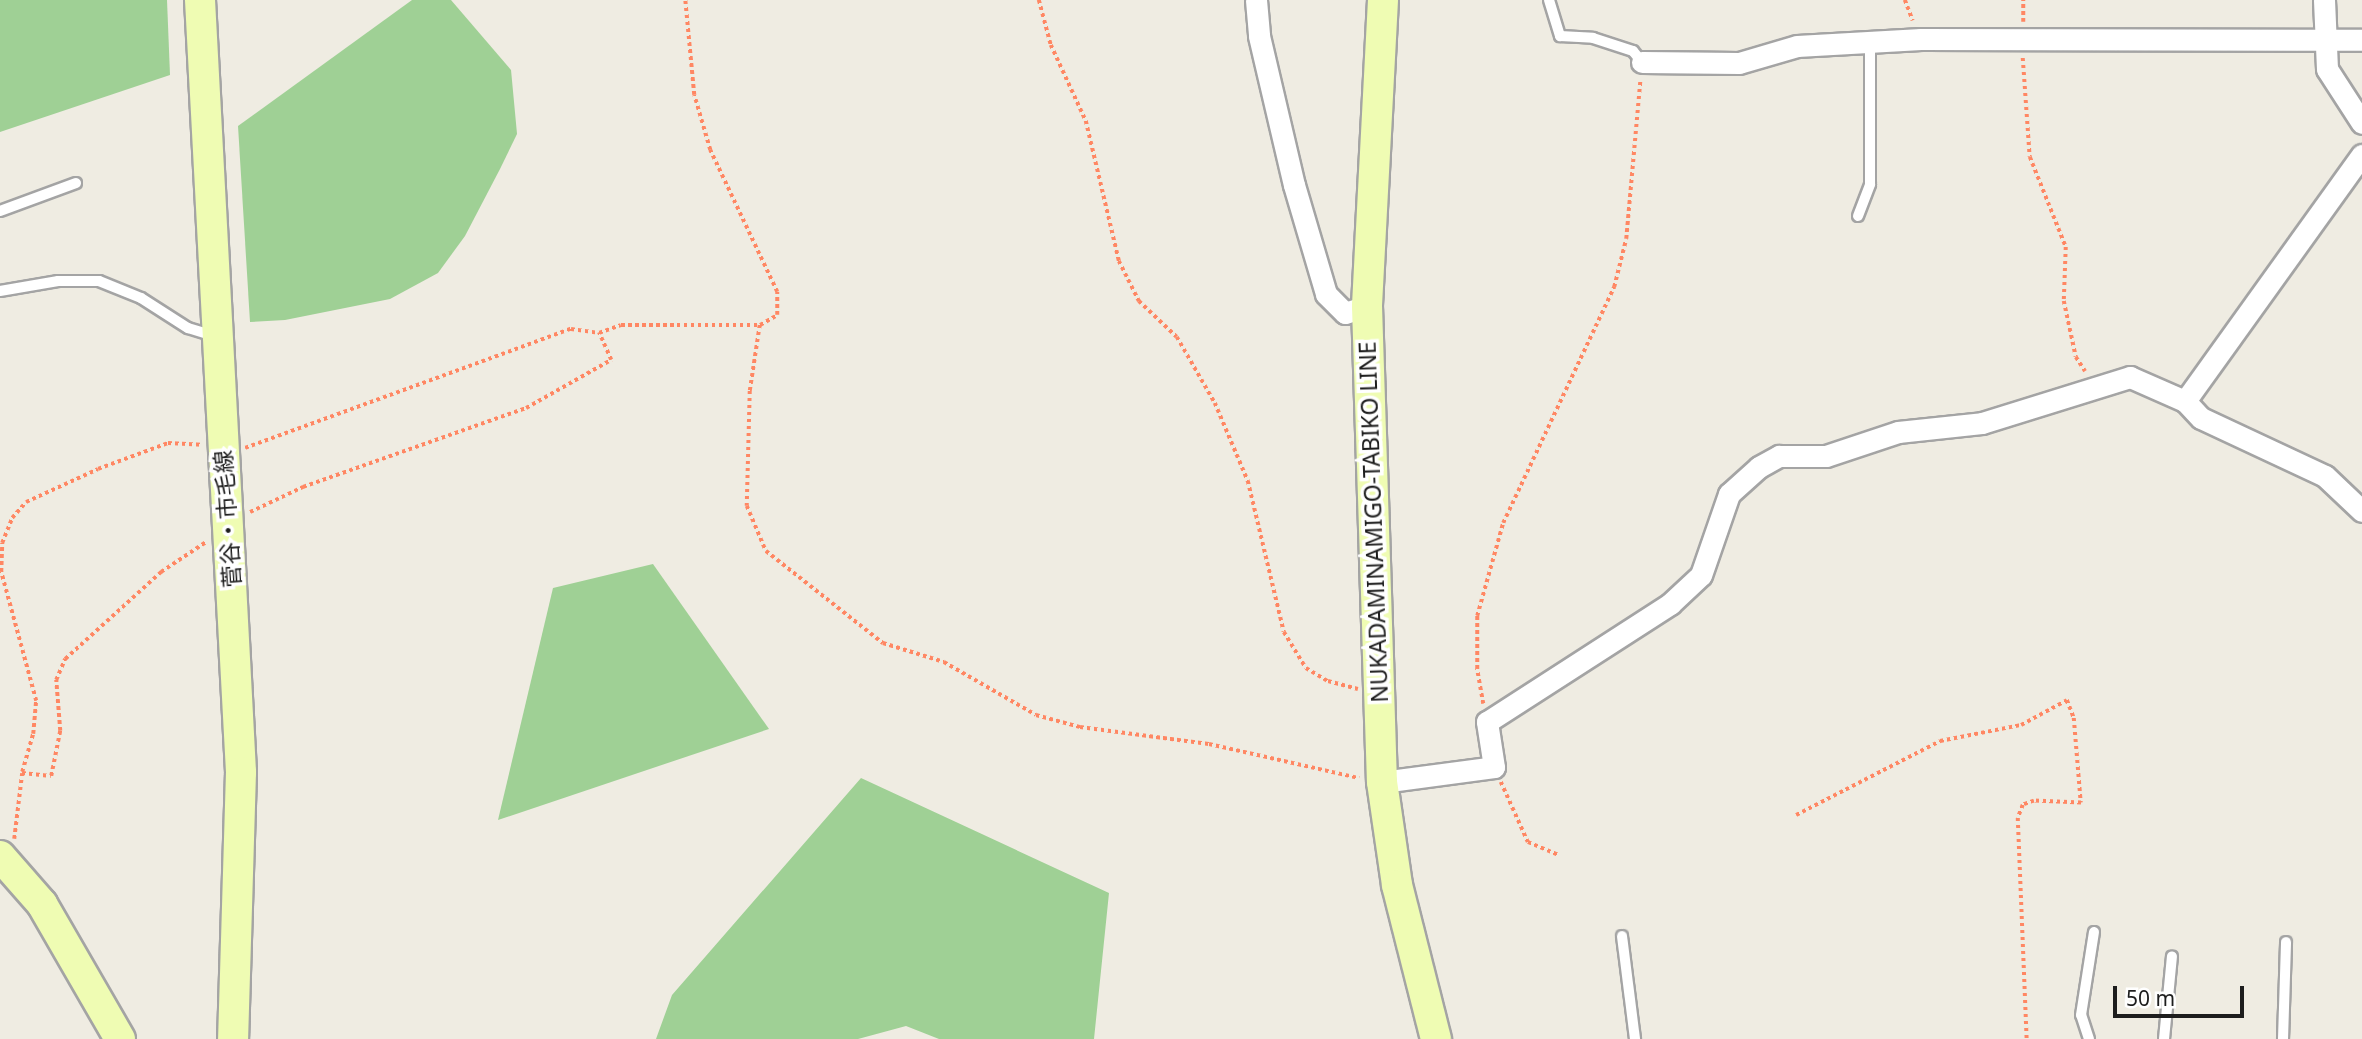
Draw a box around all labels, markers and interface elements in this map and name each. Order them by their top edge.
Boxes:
street label: NUKADAMINAMIGO-TABIKO LINE [1353,341,1393,703]
street label: 菅谷・市毛線 [208,449,246,589]
scale bar [2117,972,2248,1016]
text: 50 m [2126,984,2175,1012]

